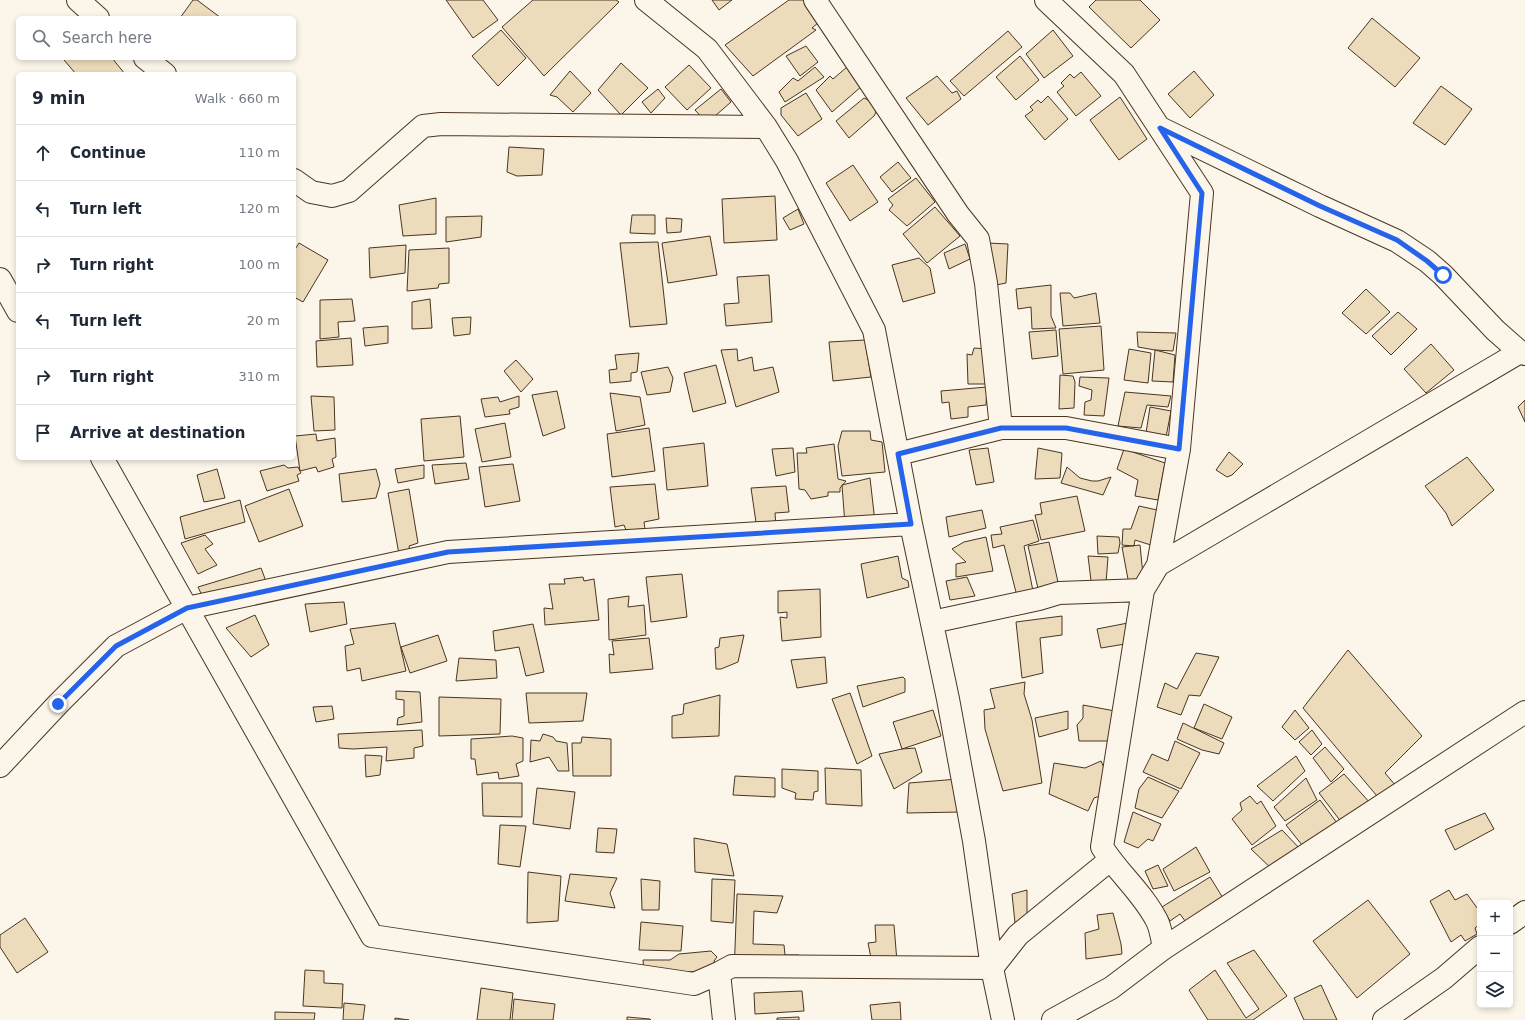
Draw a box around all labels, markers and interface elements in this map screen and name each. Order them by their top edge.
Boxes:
search box [16,16,296,60]
icon: search [30,27,52,49]
text: Search here [62,29,152,47]
text: 9 min [32,88,85,108]
text: Walk · 660 m [195,91,280,106]
icon: ahead [32,142,54,164]
text: Continue [70,144,146,162]
text: 110 m [238,145,280,160]
icon: left [32,198,54,220]
text: Turn left [70,200,142,218]
text: 120 m [238,201,280,216]
icon: right [32,254,54,276]
text: Turn right [70,256,154,274]
text: 100 m [238,257,280,272]
route start [1434,266,1452,284]
icon: left [32,310,54,332]
text: Turn left [70,312,142,330]
text: 20 m [247,313,280,328]
icon: right [32,366,54,388]
text: Turn right [70,368,154,386]
text: 310 m [238,369,280,384]
icon: arrive [32,422,54,444]
text: Arrive at destination [70,424,245,442]
route end [49,695,67,713]
map controls [1477,900,1513,1008]
button: + [1477,900,1513,936]
button: − [1477,936,1513,972]
button: layers [1477,972,1513,1008]

